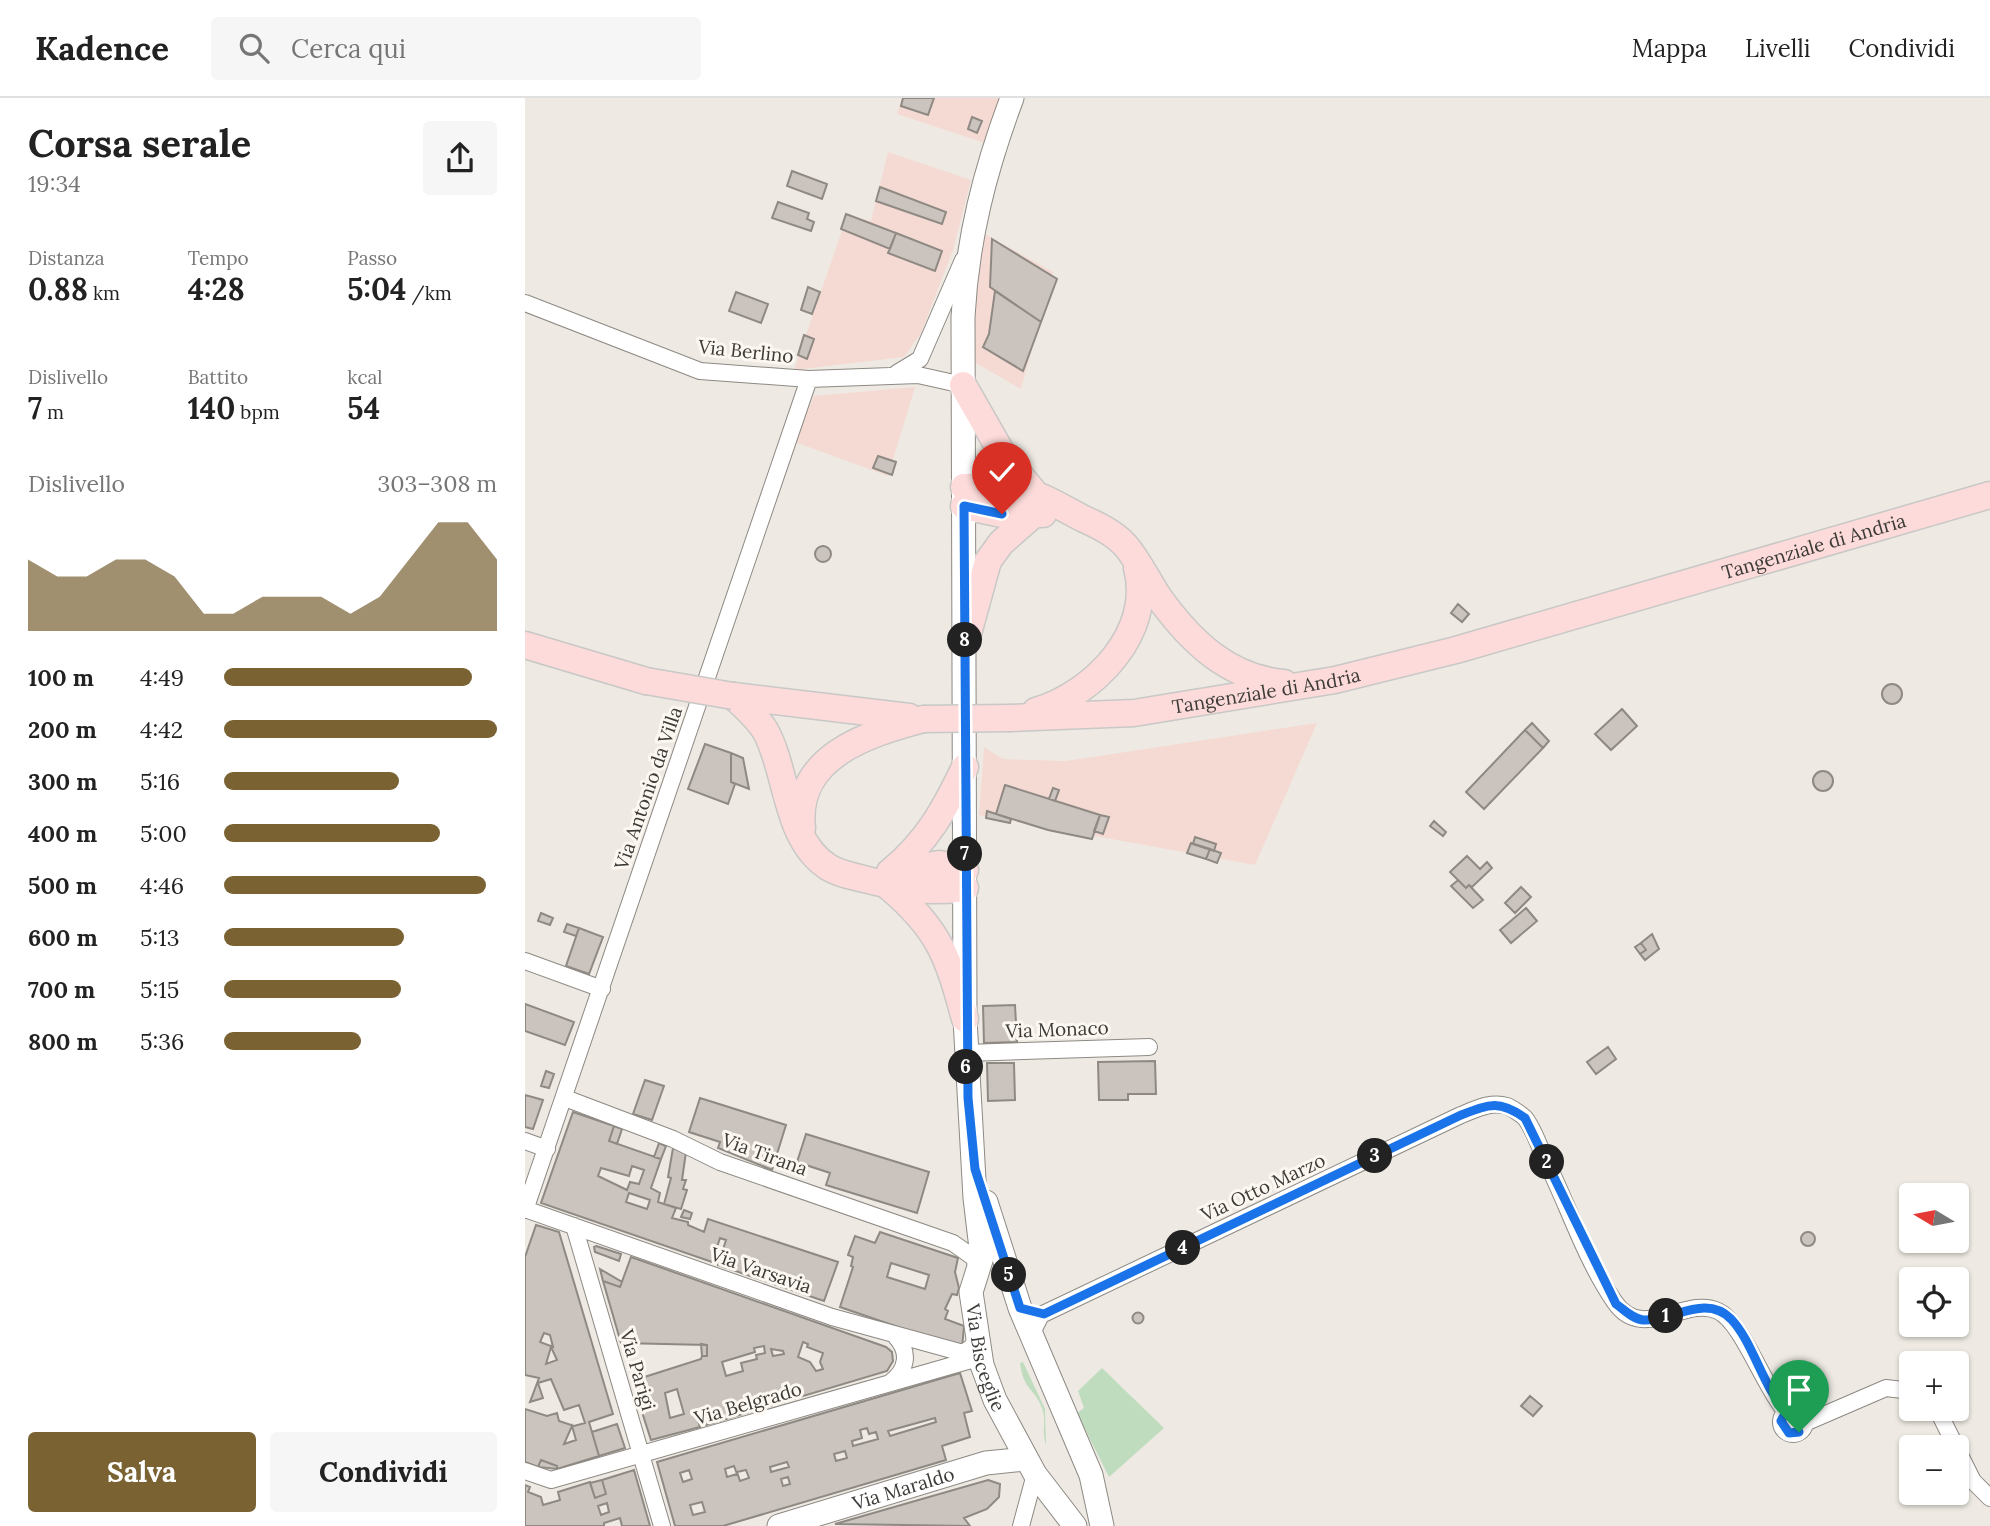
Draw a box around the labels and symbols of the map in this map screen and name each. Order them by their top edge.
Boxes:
street label: Via Berlino [696,334,795,368]
pin [972,442,1032,514]
street label: Tangenziale di Andria [1719,508,1909,584]
pin: 8 [947,622,983,658]
street label: Tangenziale di Andria [1170,662,1363,719]
street label: Via Antonio da Villa [609,703,687,874]
pin: 7 [947,836,983,872]
street label: Via Monaco [1004,1015,1109,1043]
pin: 6 [949,1049,983,1084]
street label: Via Tirana [718,1127,811,1181]
pin: 3 [1357,1138,1393,1174]
pin: 2 [1529,1144,1565,1180]
street label: Via Otto Marzo [1196,1148,1329,1227]
north arrow [1899,1183,1969,1253]
pin: 4 [1165,1230,1201,1266]
street label: Via Varsavia [706,1241,815,1299]
pin: 5 [991,1258,1027,1292]
pin: 1 [1649,1298,1683,1334]
street label: Via Bisceglie [961,1301,1011,1416]
street label: Via Parigi [615,1326,661,1413]
pin [1769,1360,1829,1432]
street label: Via Belgrado [691,1376,804,1430]
street label: Via Maraldo [849,1461,957,1515]

